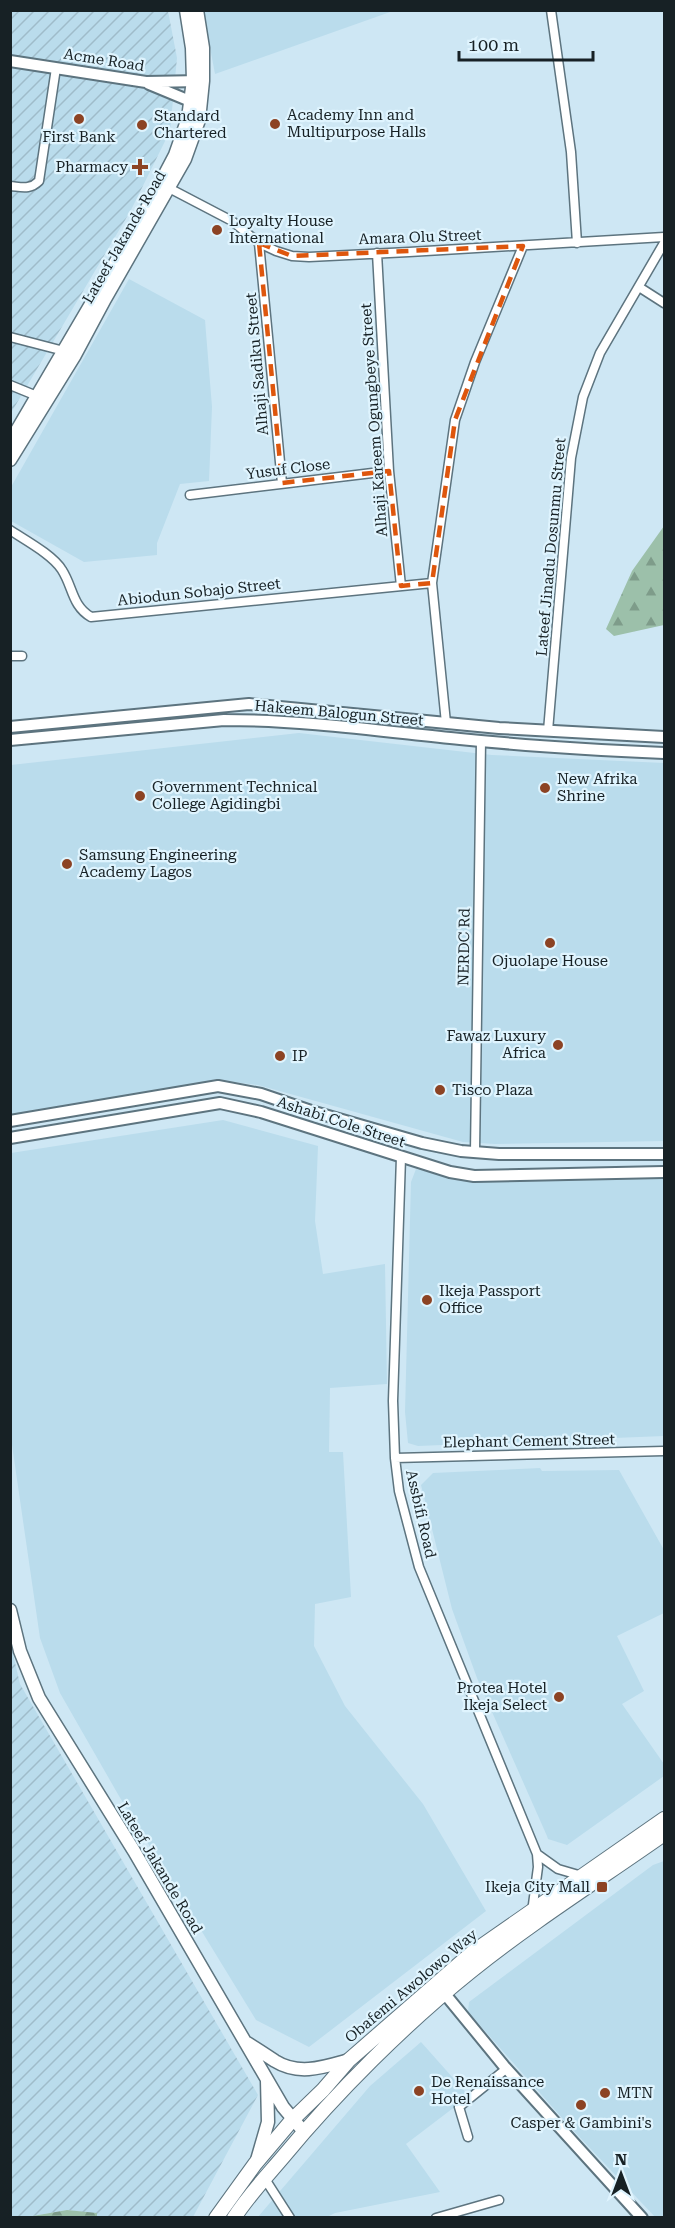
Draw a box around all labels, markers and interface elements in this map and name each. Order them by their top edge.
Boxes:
scale bar [459,24,592,62]
text: 100 m [468,34,519,55]
street label: Acme Road [62,45,146,75]
place label: Academy Inn and Multipurpose Halls [287,106,426,141]
place label: Standard Chartered [154,107,227,142]
marker: First Bank [72,112,86,126]
marker: Academy Inn and Multipurpose Halls [268,117,282,131]
marker: Standard Chartered [135,118,149,132]
place label: First Bank [42,128,116,146]
place label: Pharmacy [55,158,128,176]
marker: Pharmacy [133,160,147,174]
street label: Lateef Jakande Road [79,167,170,307]
place label: Loyalty House International [229,212,333,247]
marker: Loyalty House International [210,223,224,237]
street label: Amara Olu Street [358,226,482,248]
street label: Alhaji Sadiku Street [242,291,272,436]
street label: Alhaji Kareem Ogungbeye Street [357,302,391,538]
street label: Lateef Jinadu Dosunmu Street [532,437,570,657]
street label: Yusuf Close [245,455,331,483]
street label: Abiodun Sobajo Street [117,574,282,610]
street label: Hakeem Balogun Street [254,697,425,729]
place label: New Afrika Shrine [557,770,637,805]
place label: Government Technical College Agidingbi [152,778,318,813]
marker: New Afrika Shrine [538,781,552,795]
marker: Government Technical College Agidingbi [133,789,147,803]
place label: Samsung Engineering Academy Lagos [79,846,237,881]
marker: Samsung Engineering Academy Lagos [60,857,74,871]
street label: NERDC Rd [454,907,474,986]
marker: Ojuolape House [543,936,557,950]
place label: Ojuolape House [492,952,608,970]
place label: Fawaz Luxury Africa [447,1027,546,1062]
marker: Fawaz Luxury Africa [551,1038,565,1052]
place label: IP [292,1047,308,1065]
marker: IP [273,1049,287,1063]
place label: Tisco Plaza [452,1081,533,1099]
marker: Tisco Plaza [433,1083,447,1097]
street label: Ashabi Cole Street [275,1093,408,1151]
place label: Ikeja Passport Office [439,1282,541,1317]
marker: Ikeja Passport Office [420,1293,434,1307]
street label: Elephant Cement Street [443,1430,616,1452]
street label: Assbifi Road [402,1468,440,1560]
place label: Protea Hotel Ikeja Select [457,1679,547,1714]
marker: Protea Hotel Ikeja Select [552,1690,566,1704]
street label: Lateef Jakande Road [114,1799,207,1937]
place label: Ikeja City Mall [485,1878,590,1896]
marker: Ikeja City Mall [595,1880,609,1894]
street label: Obafemi Awolowo Way [341,1925,481,2047]
place label: De Renaissance Hotel [431,2073,544,2108]
marker: De Renaissance Hotel [412,2084,426,2098]
place label: MTN [617,2084,653,2102]
marker: MTN [598,2086,612,2100]
marker: Casper & Gambini's [574,2098,588,2112]
place label: Casper & Gambini's [510,2114,652,2132]
north arrow [591,2144,651,2204]
text: N [615,2150,627,2169]

